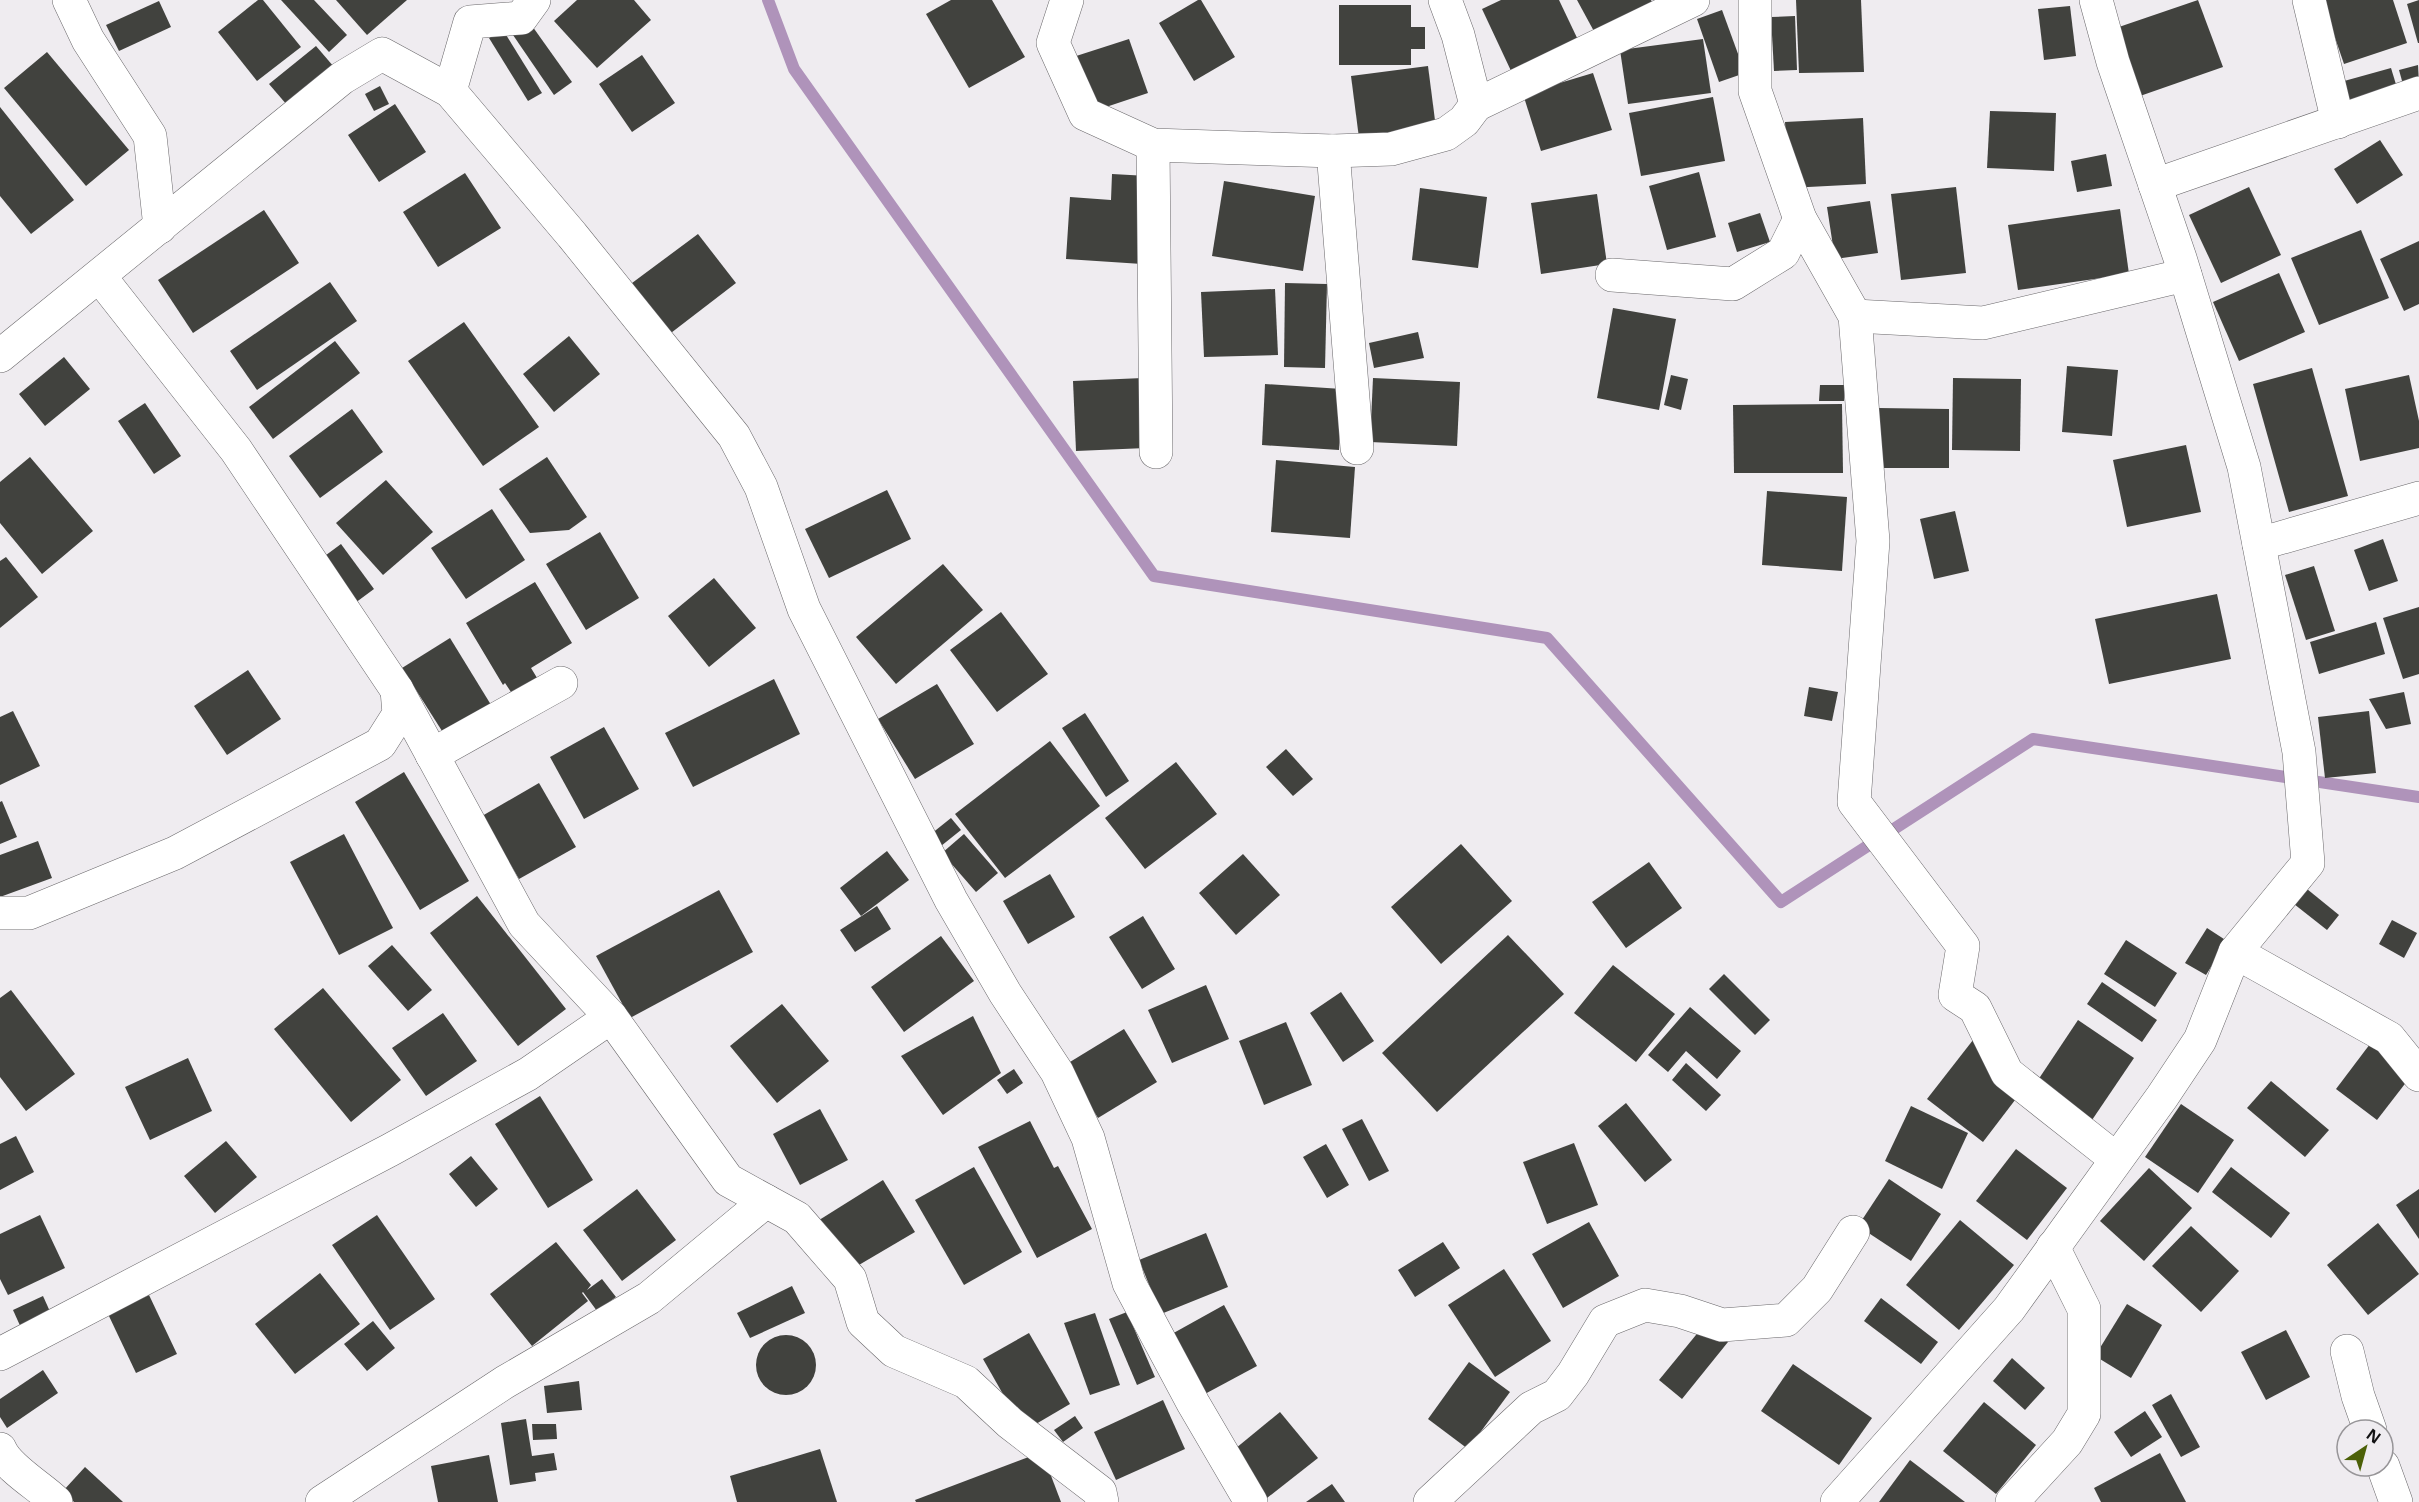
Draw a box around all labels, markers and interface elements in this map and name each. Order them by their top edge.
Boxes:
north arrow [2335,1418,2395,1478]
text: N [2362,1423,2386,1449]

